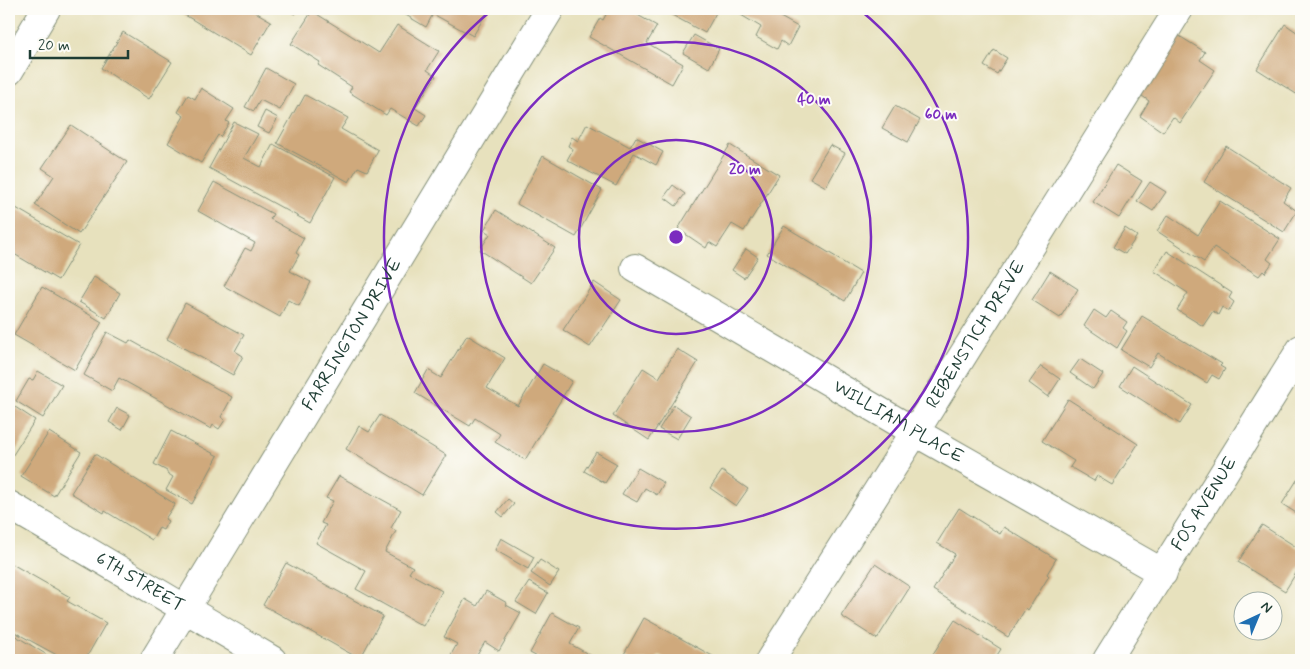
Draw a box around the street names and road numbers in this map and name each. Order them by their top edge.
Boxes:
street label: FARRINGTON DRIVE [296,254,408,415]
street label: REBENSTICH DRIVE [921,256,1031,413]
street label: WILLIAM PLACE [829,375,968,469]
street label: FOS AVENUE [1166,452,1243,556]
street label: 6TH STREET [91,547,189,618]

